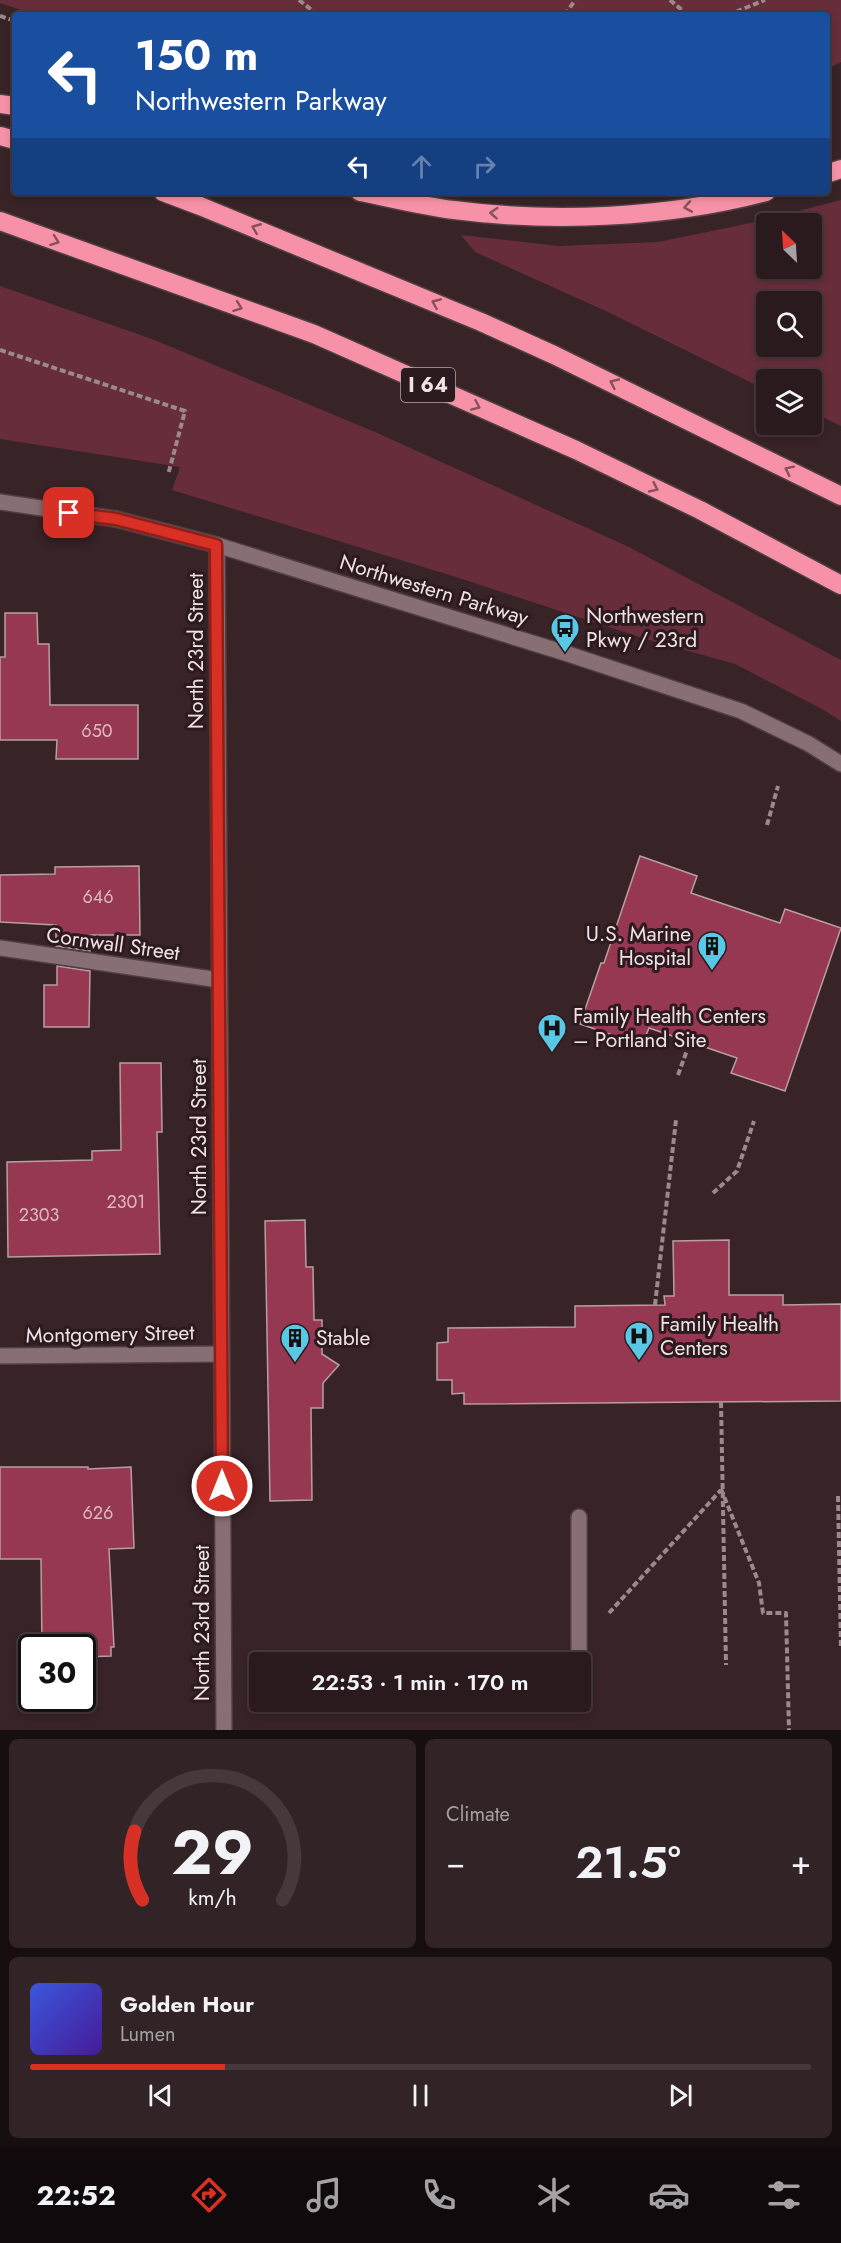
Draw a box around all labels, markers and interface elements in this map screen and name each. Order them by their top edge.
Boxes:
text: 150 m [135,25,258,86]
icon: left [36,36,114,114]
text: Northwestern Parkway [135,81,387,120]
icon: left [342,150,375,183]
icon: ahead [405,150,438,183]
icon: right [468,150,501,183]
one-way arrow [684,200,694,213]
one-way arrow [489,207,498,220]
north arrow [756,213,822,279]
map controls [756,213,822,435]
one-way arrow [251,223,262,235]
one-way arrow [49,233,60,246]
button: search [756,291,822,357]
one-way arrow [432,298,443,310]
one-way arrow [233,300,243,313]
road number: I 64 [401,368,455,402]
button: layers [756,369,822,435]
one-way arrow [610,379,621,391]
one-way arrow [470,399,481,411]
one-way arrow [784,466,795,478]
one-way arrow [647,480,658,492]
pin [43,487,94,538]
icon: arrive [52,496,85,529]
street label: Northwestern Parkway [336,547,533,633]
street label: North 23rd Street [181,573,211,729]
place label: Northwestern Pkwy / 23rd [586,601,704,655]
bus stop icon: Northwestern Pkwy / 23rd [549,612,581,654]
house number: 650 [81,718,113,744]
house number: 646 [82,884,114,910]
place label: U.S. Marine Hospital [586,919,691,973]
street label: Cornwall Street [44,920,182,968]
building icon: U.S. Marine Hospital [696,930,728,972]
place label: Family Health Centers – Portland Site [573,1001,766,1055]
hospital icon: Family Health Centers – Portland Site [536,1012,568,1054]
street label: North 23rd Street [184,1059,214,1215]
house number: 2301 [107,1189,145,1215]
house number: 2303 [19,1202,60,1228]
place label: Family Health Centers [660,1309,779,1363]
street label: Montgomery Street [25,1318,195,1350]
hospital icon: Family Health Centers [623,1320,655,1362]
building icon: Stable [279,1322,311,1364]
place label: Stable [316,1323,370,1353]
position arrow [190,1454,254,1518]
house number: 626 [83,1500,113,1526]
street label: North 23rd Street [187,1545,217,1701]
speed limit sign: 30 [18,1634,96,1712]
text: 22:53 · 1 min · 170 m [311,1666,529,1698]
text: Climate [446,1800,510,1829]
text: 29 [171,1807,254,1897]
text: 21.5° [575,1830,681,1895]
text: − [446,1839,465,1886]
text: + [791,1839,811,1886]
text: km/h [188,1883,237,1914]
text: Golden Hour [120,1988,254,2020]
text: Lumen [120,2020,176,2049]
icon: previous [144,2079,177,2112]
icon: pause [404,2079,437,2112]
icon: next [664,2079,697,2112]
icon: directions [188,2174,230,2216]
icon: music [303,2174,345,2216]
icon: phone [418,2174,460,2216]
icon: climate [533,2174,575,2216]
icon: car [648,2174,690,2216]
icon: filters [763,2174,805,2216]
text: 22:52 [36,2176,116,2215]

